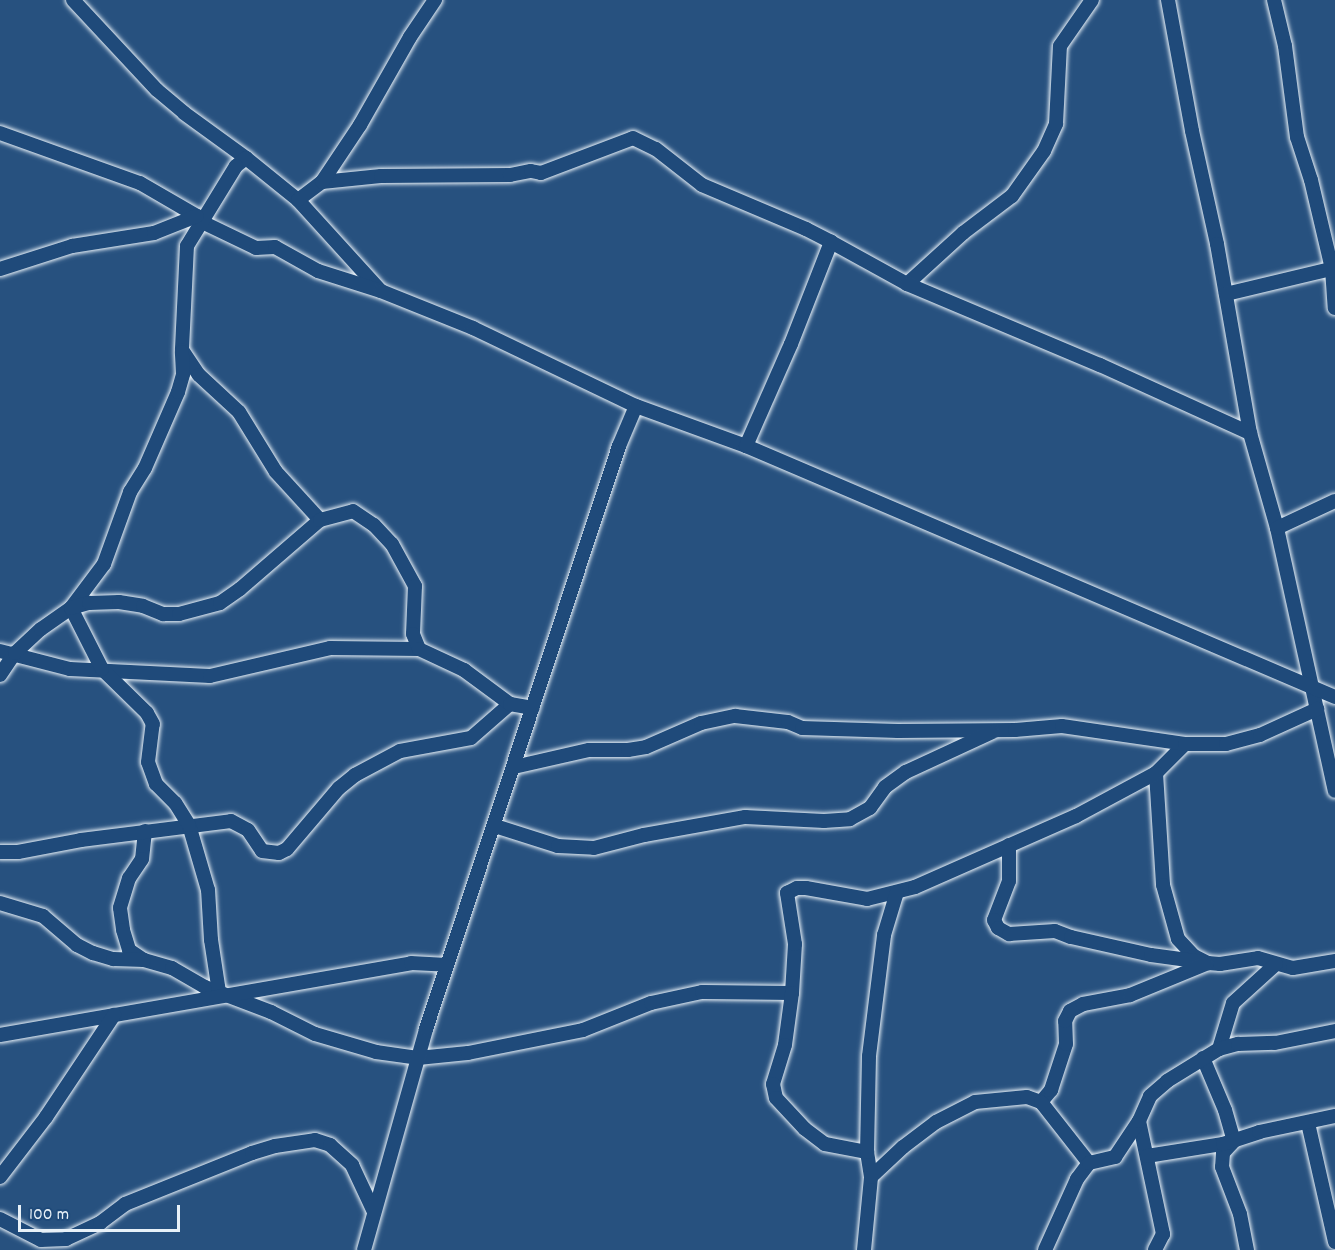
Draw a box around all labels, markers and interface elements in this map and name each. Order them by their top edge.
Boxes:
scale bar [21,1193,183,1231]
text: 100 m [29,1203,69,1228]

